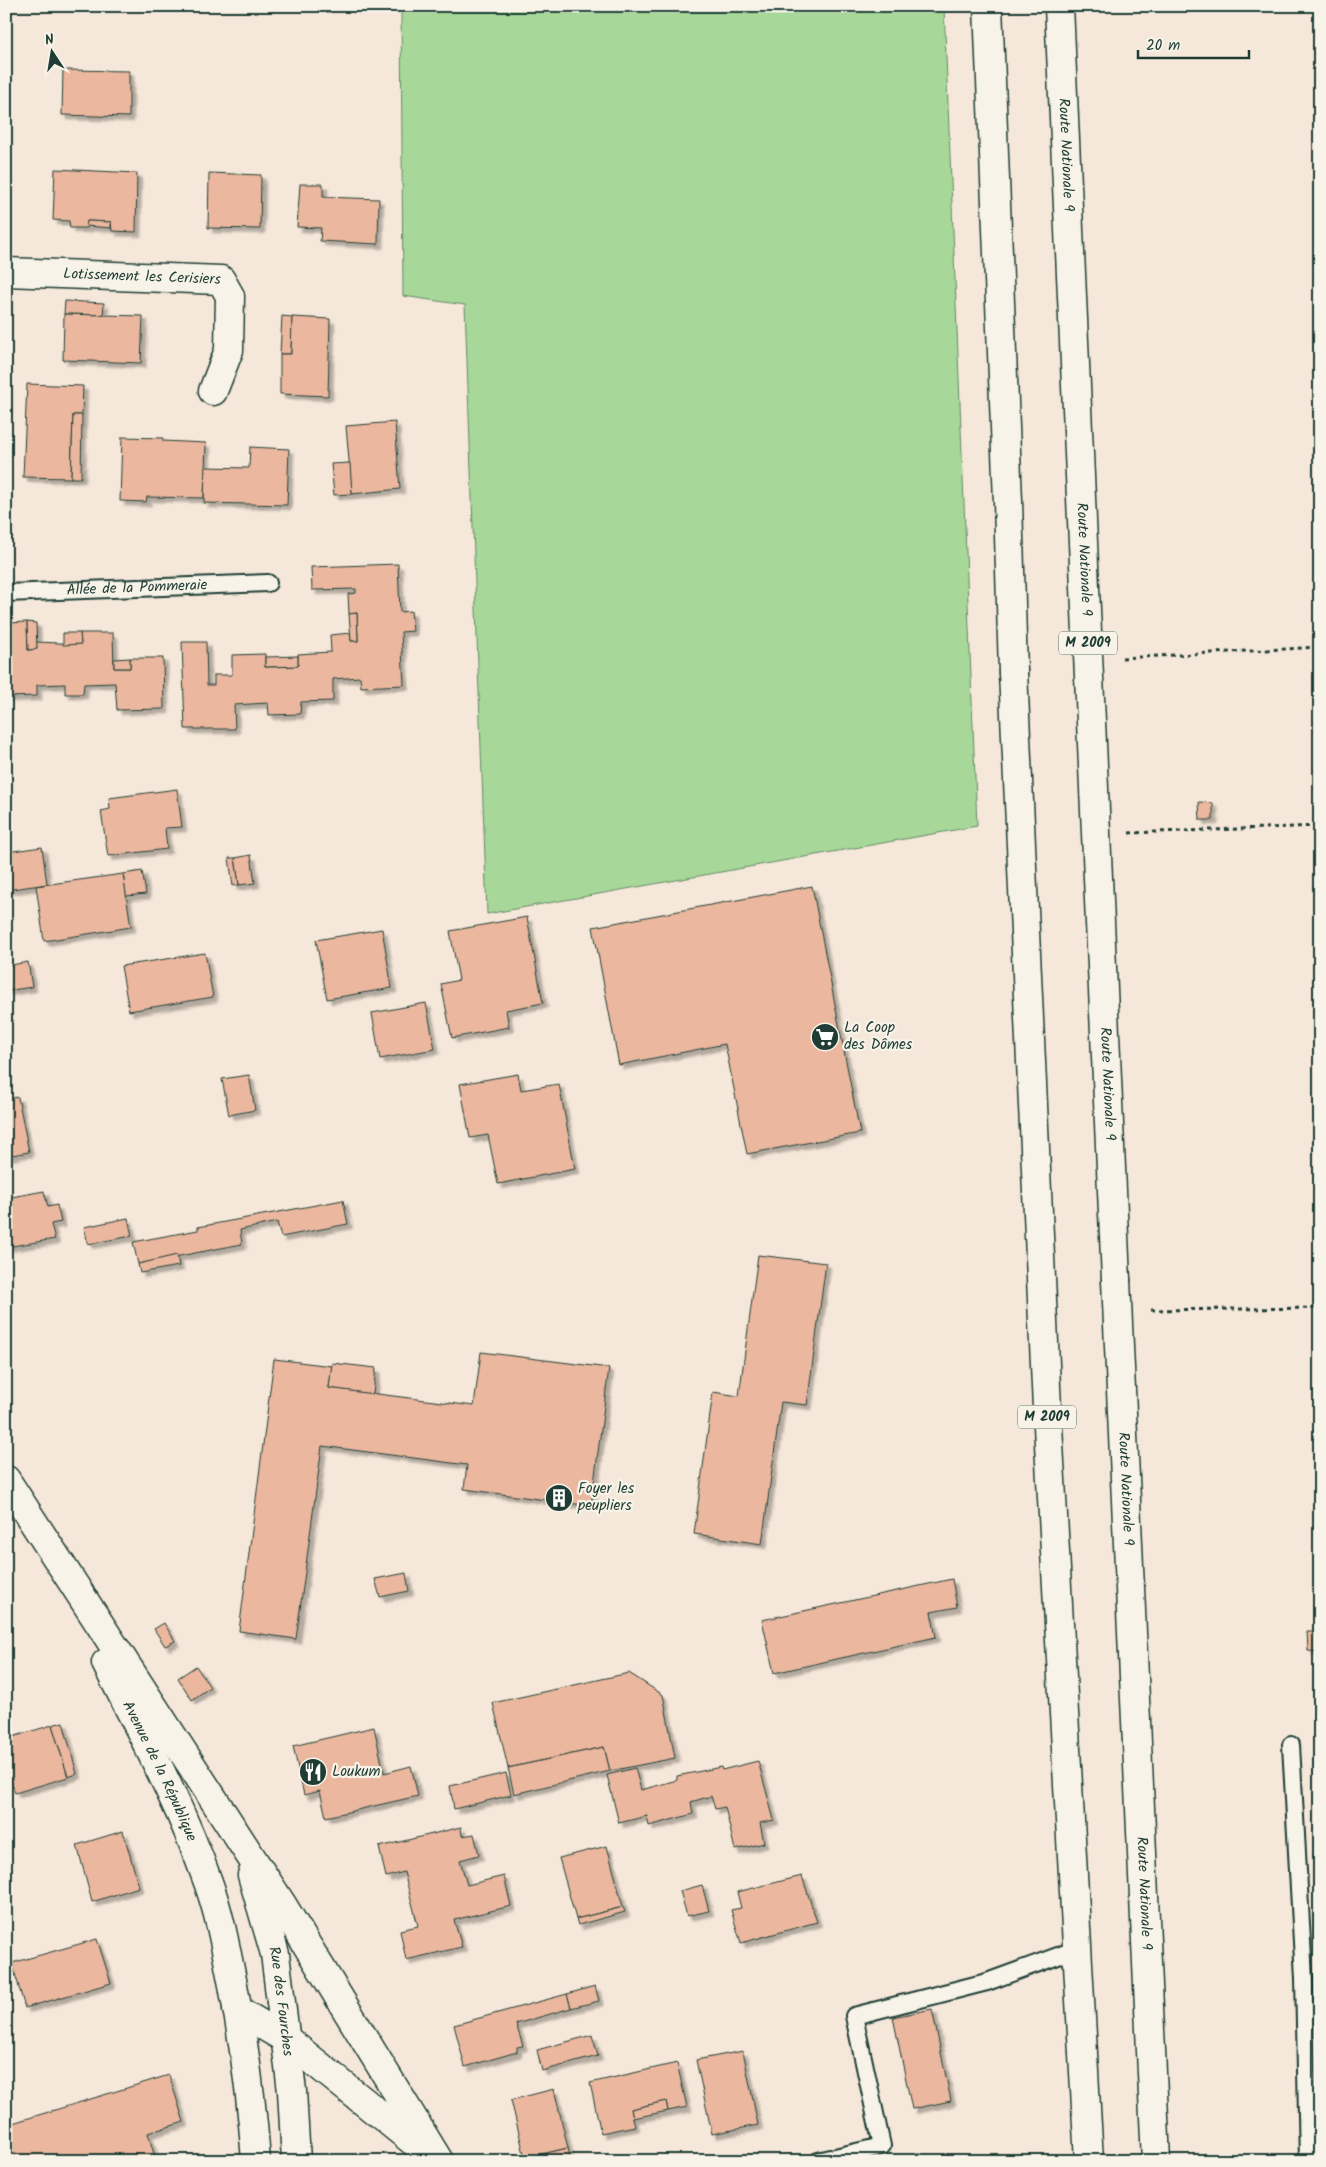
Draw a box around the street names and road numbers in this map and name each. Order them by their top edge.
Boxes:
street label: Route Nationale 9 [1051,98,1080,213]
street label: Lotissement les Cerisiers [63,262,222,292]
street label: Route Nationale 9 [1069,502,1098,617]
street label: Allée de la Pommeraie [66,573,208,603]
road number: M 2009 [1059,632,1117,654]
street label: Route Nationale 9 [1093,1027,1122,1142]
road number: M 2009 [1018,1405,1076,1428]
street label: Route Nationale 9 [1111,1431,1140,1547]
street label: Avenue de la République [115,1697,203,1846]
street label: Route Nationale 9 [1129,1836,1158,1951]
street label: Rue des Fourches [261,1944,300,2058]

